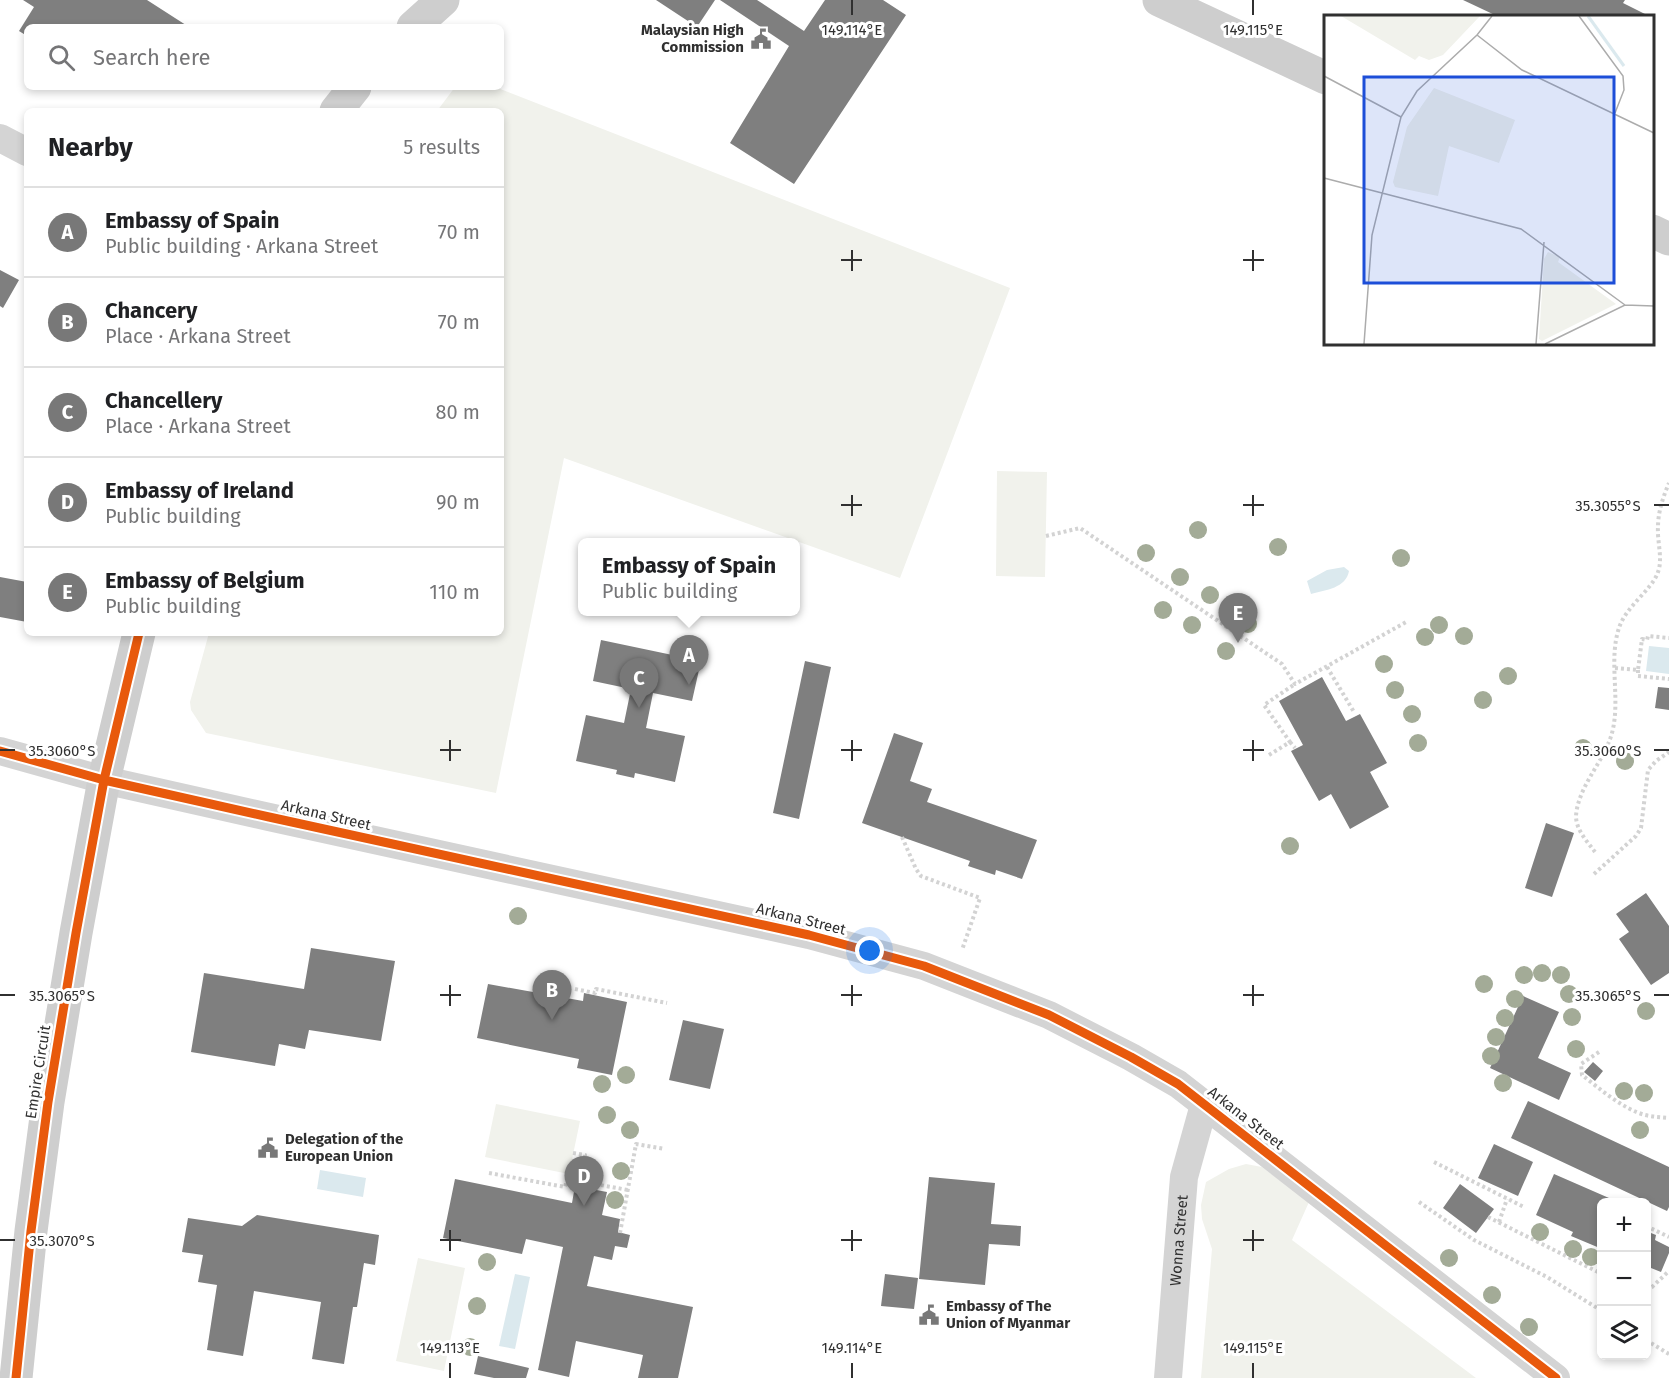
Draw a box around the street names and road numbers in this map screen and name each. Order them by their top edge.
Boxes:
street label: Arkana Street [279,796,373,834]
street label: Arkana Street [754,899,848,939]
street label: Empire Circuit [22,1023,54,1120]
street label: Arkana Street [1204,1083,1288,1154]
street label: Wonna Street [1166,1194,1192,1287]

